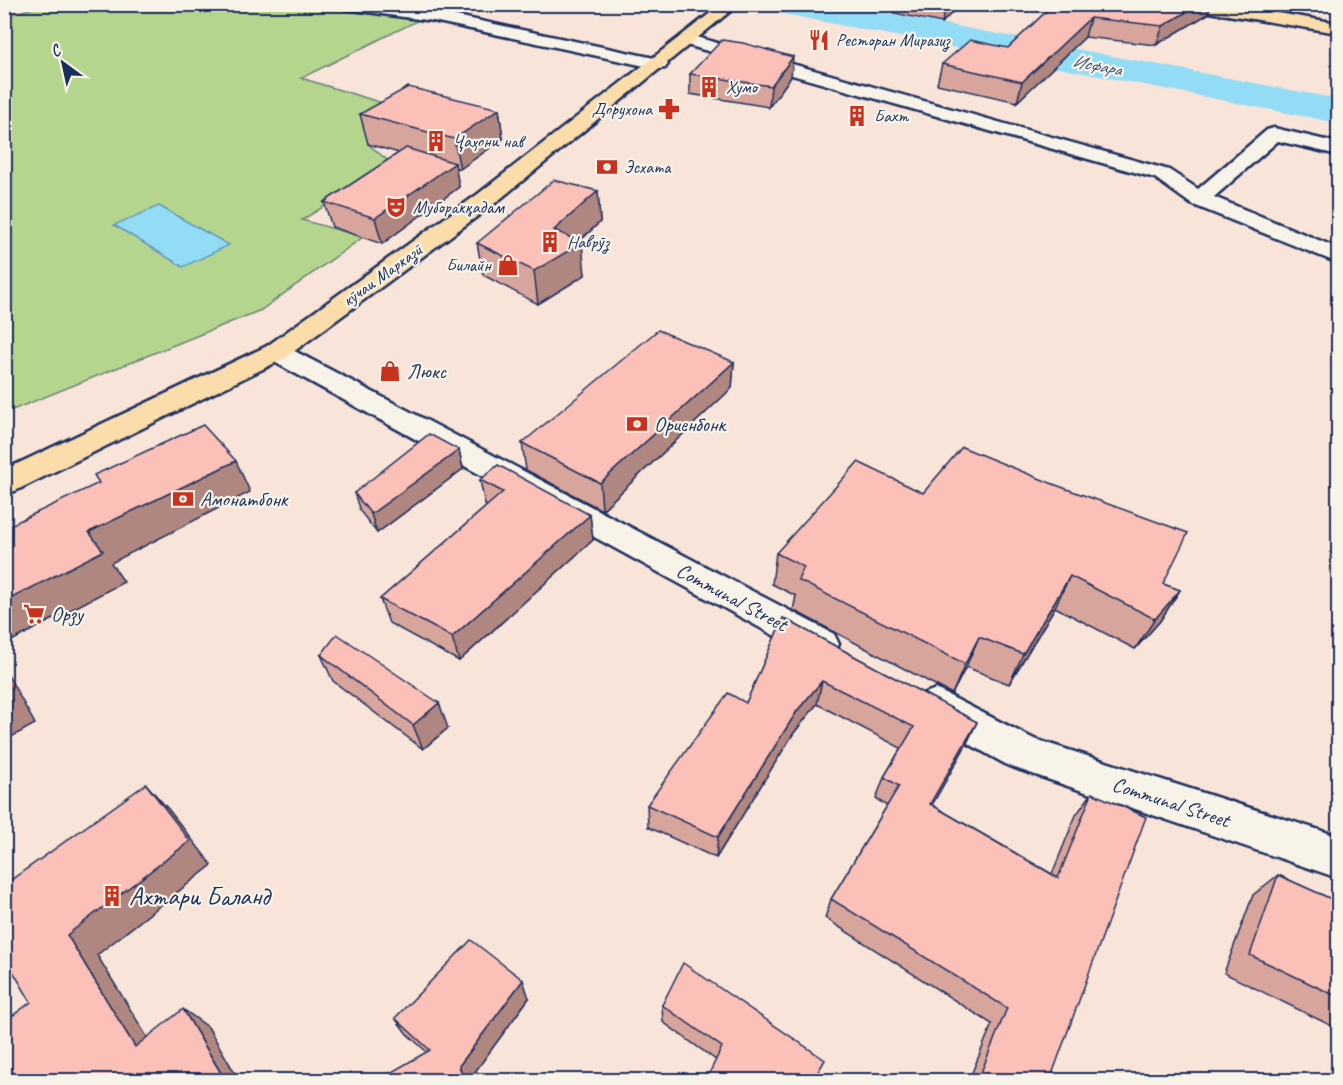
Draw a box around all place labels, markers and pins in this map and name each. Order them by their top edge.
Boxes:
restaurant icon: Ресторан Миразиз [807,28,831,52]
place label: Ресторан Миразиз [836,29,951,52]
building icon: Хумо [697,75,721,99]
place label: Хумо [726,76,759,98]
pharmacy icon: Дорухона [657,97,681,121]
place label: Дорухона [592,98,653,120]
building icon: Бахт [845,104,869,128]
place label: Бахт [874,105,909,127]
building icon: Ҷаҳони нав [424,129,448,153]
place label: Ҷаҳони нав [453,130,527,153]
bank icon: Эсхата [595,155,619,179]
place label: Эсхата [624,156,672,178]
theatre icon: Муборакқадам [384,195,408,219]
place label: Муборакқадам [413,196,505,218]
building icon: Наврӯз [538,230,562,254]
place label: Наврӯз [567,231,611,254]
shop icon: Билайн [496,253,520,277]
place label: Билайн [446,254,493,276]
place label: Люкс [407,358,448,384]
shop icon: Люкс [378,359,402,383]
place label: Ориенбонк [654,411,728,437]
bank icon: Ориенбонк [625,412,649,436]
place label: Амонатбонк [200,486,289,512]
bank icon: Амонатбонк [171,487,195,511]
place label: Орзу [51,601,85,627]
supermarket icon: Орзу [22,602,46,626]
place label: Ахтари Баланд [129,880,272,913]
building icon: Ахтари Баланд [100,884,124,908]

